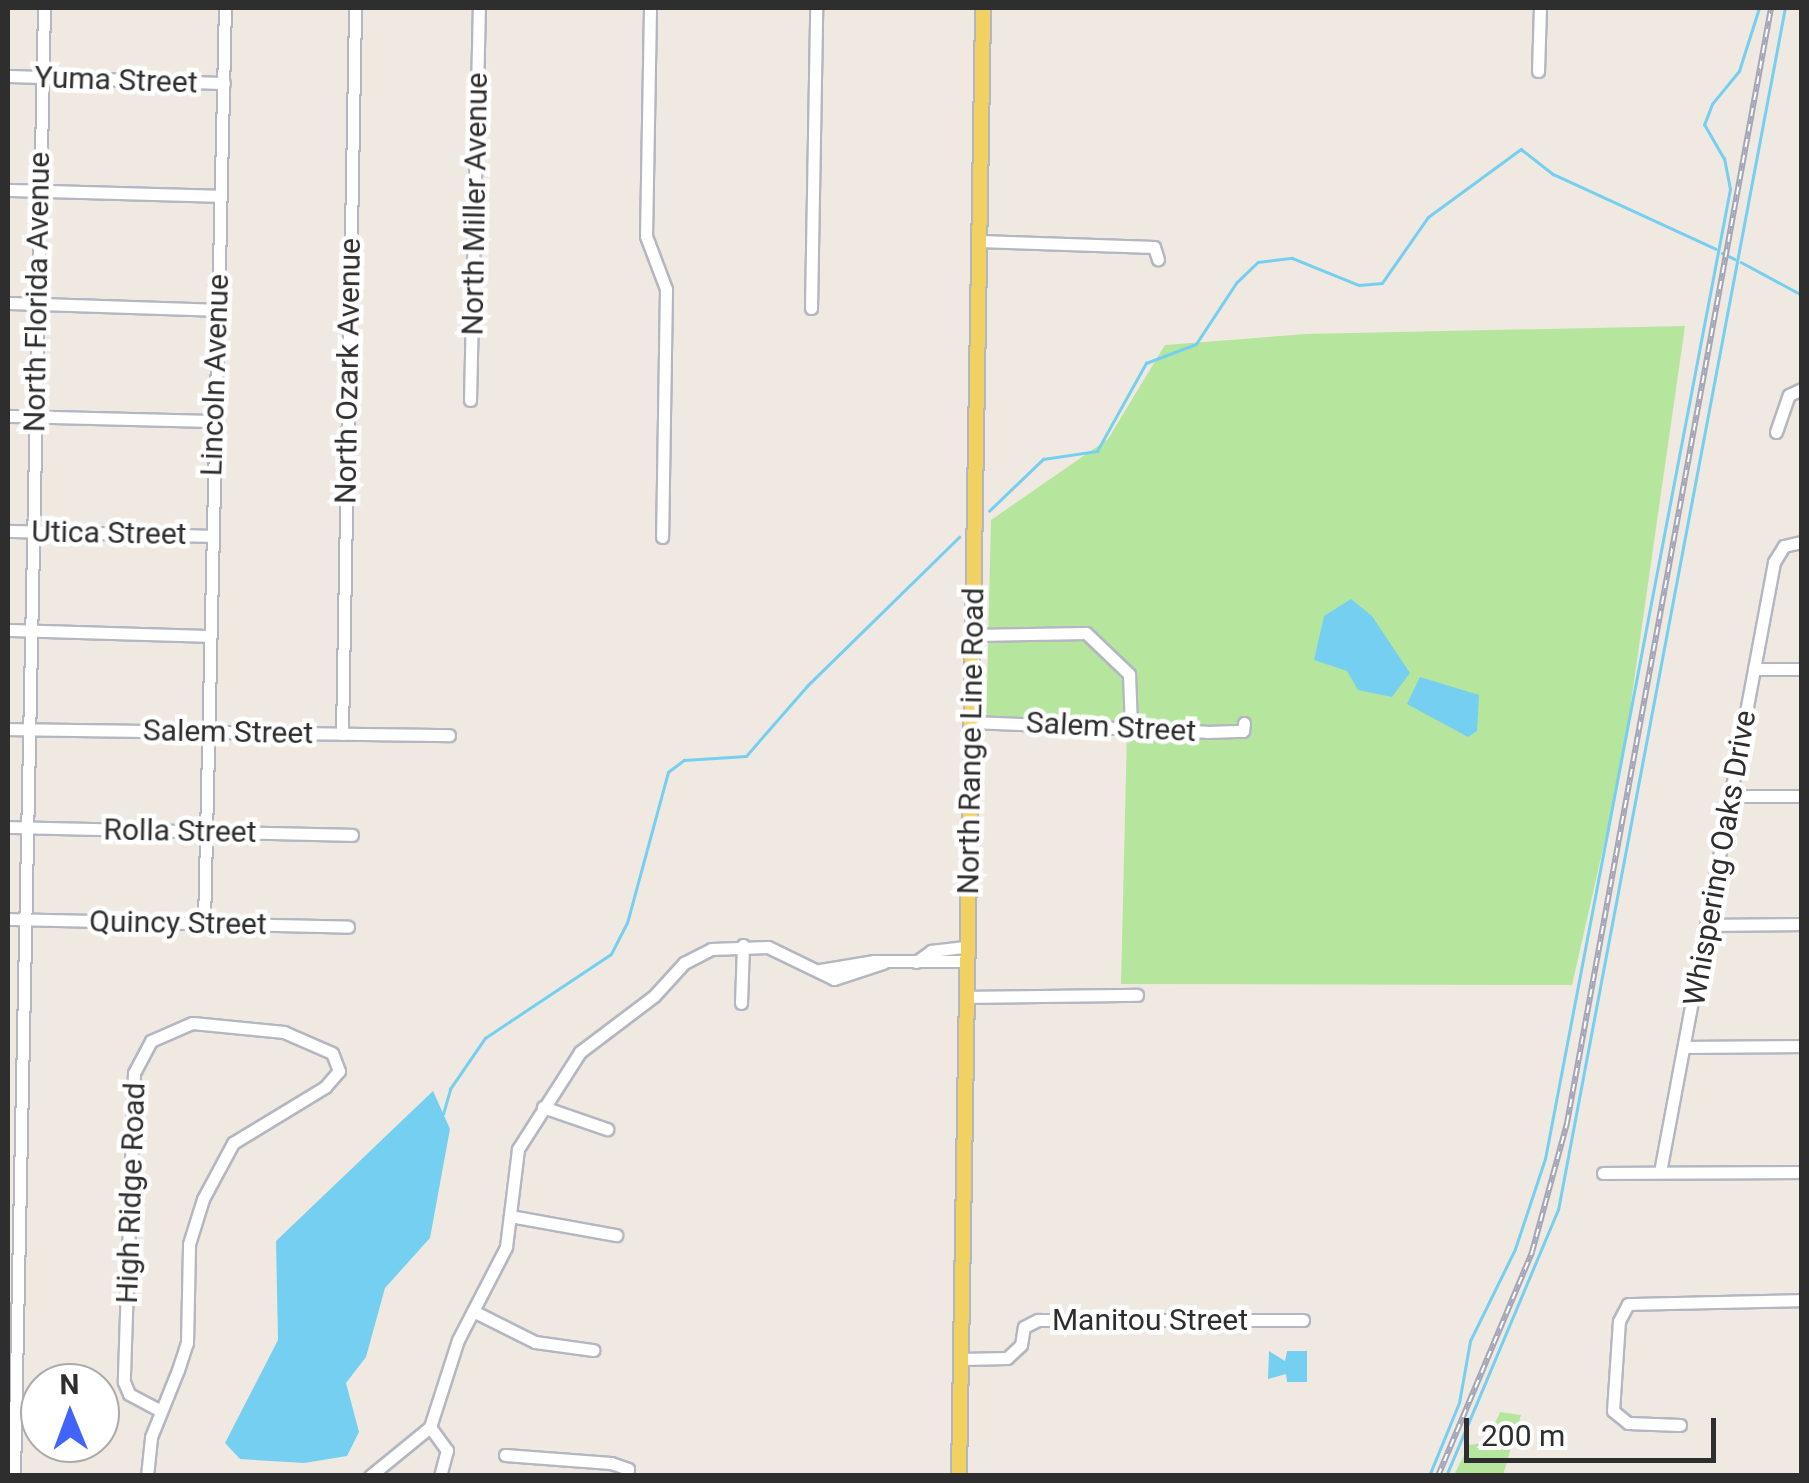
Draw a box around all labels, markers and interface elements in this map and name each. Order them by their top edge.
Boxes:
street label: Yuma Street [34,59,198,101]
street label: North Miller Avenue [455,72,495,336]
street label: North Florida Avenue [17,151,57,433]
street label: North Ozark Avenue [328,238,368,504]
street label: Lincoln Avenue [193,273,237,477]
street label: Utica Street [31,514,187,552]
street label: North Range Line Road [950,587,992,895]
street label: Salem Street [1025,705,1197,749]
street label: Whispering Oaks Drive [1676,707,1764,1009]
street label: Salem Street [143,713,313,751]
street label: Rolla Street [103,812,257,850]
street label: Quincy Street [89,903,267,943]
street label: High Ridge Road [109,1082,153,1304]
street label: Manitou Street [1052,1302,1248,1338]
north arrow [20,1363,120,1463]
text: N [59,1368,80,1401]
scale bar [1469,1398,1722,1460]
text: 200 m [1481,1418,1565,1453]

